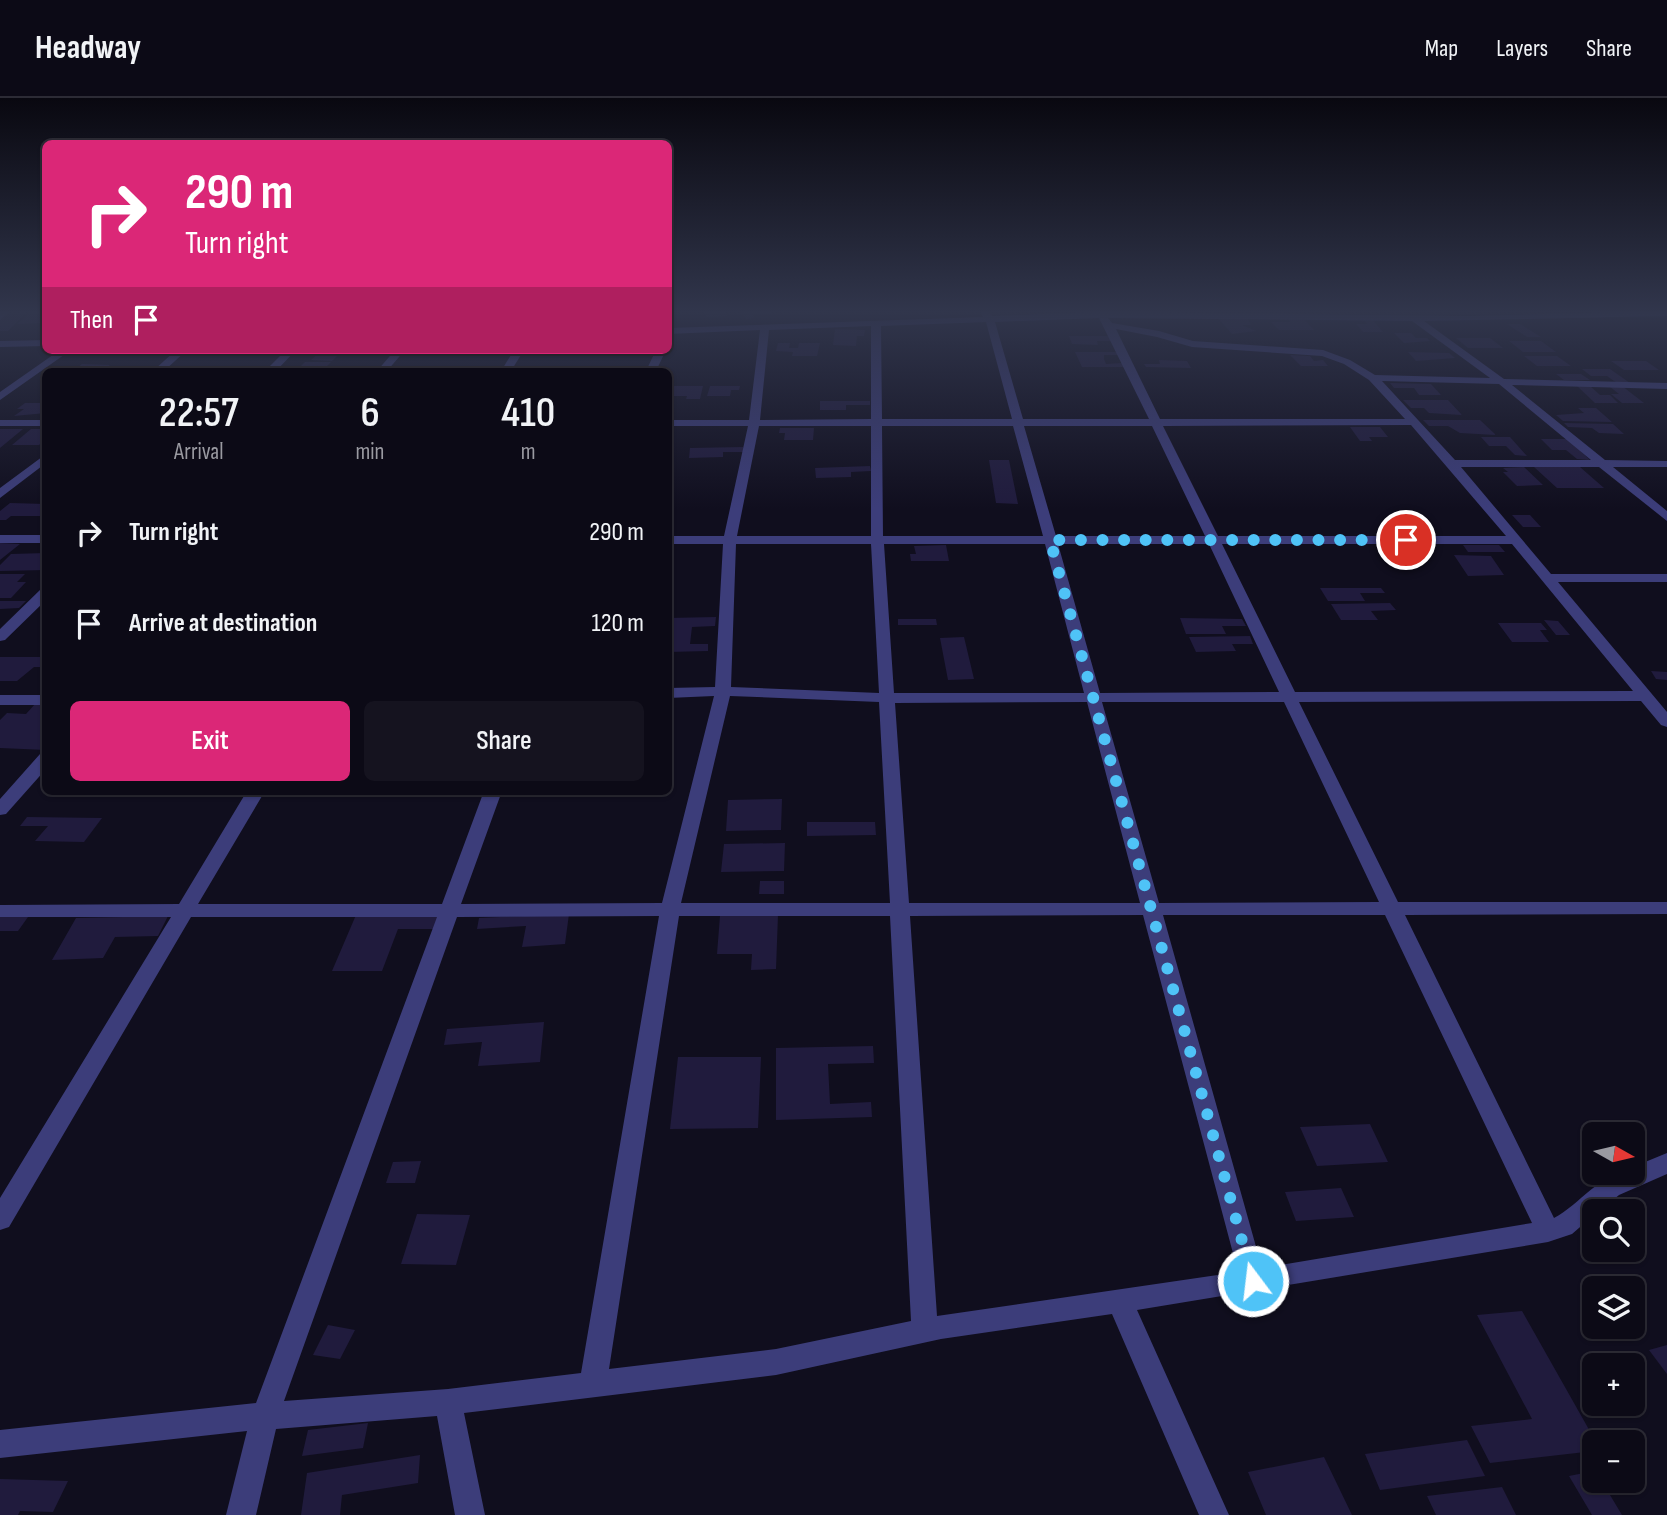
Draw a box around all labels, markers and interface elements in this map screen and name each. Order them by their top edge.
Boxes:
text: Headway [35,28,141,68]
text: Map [1425,34,1458,63]
text: Layers [1496,34,1548,63]
text: Share [1586,34,1632,63]
text: 290 m [185,164,293,223]
icon: right [70,168,161,259]
text: Turn right [185,224,289,263]
icon: arrive [127,301,165,339]
text: Then [70,305,113,336]
text: 22:57 [159,388,239,439]
text: 6 [360,388,380,439]
text: 410 [501,388,555,439]
text: Arrival [174,438,224,466]
text: min [356,438,384,466]
text: m [521,438,536,466]
pin [1376,510,1436,570]
icon: right [70,514,108,552]
text: Turn right [129,517,218,548]
text: 290 m [589,517,644,548]
icon: arrive [1387,521,1425,559]
icon: arrive [70,605,108,643]
text: Arrive at destination [129,608,317,639]
text: 120 m [591,608,644,639]
button: Exit [70,701,350,781]
button: Share [364,701,644,781]
north arrow [1582,1122,1645,1185]
map controls [1582,1122,1645,1493]
button: search [1582,1199,1645,1262]
position arrow [1216,1244,1290,1318]
button: layers [1582,1276,1645,1339]
button: + [1582,1353,1645,1416]
button: − [1582,1430,1645,1493]

